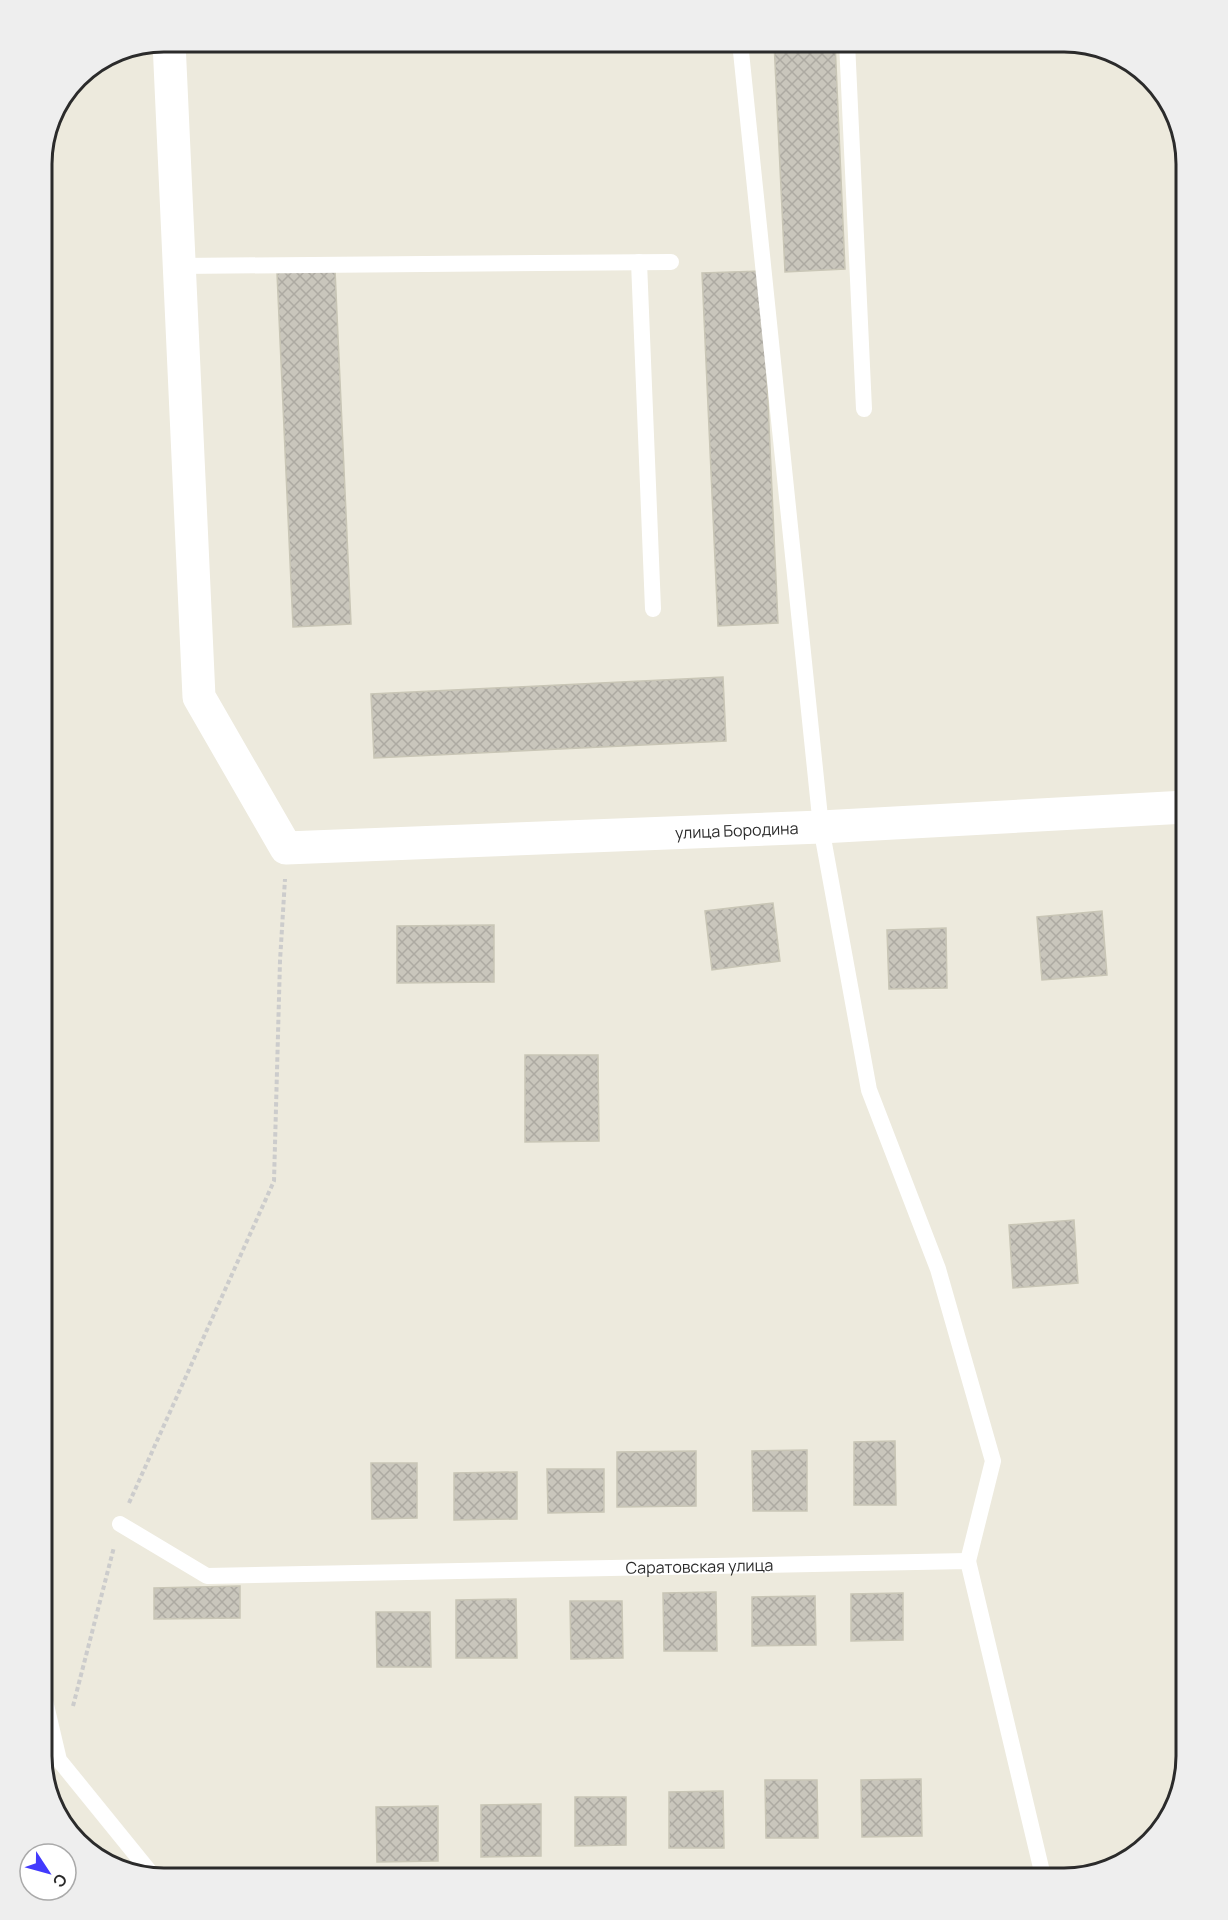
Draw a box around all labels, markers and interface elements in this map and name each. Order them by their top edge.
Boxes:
street label: улица Бородина [675,817,799,844]
street label: Саратовская улица [626,1554,774,1579]
north arrow [18,1842,78,1902]
text: С [48,1870,73,1892]

